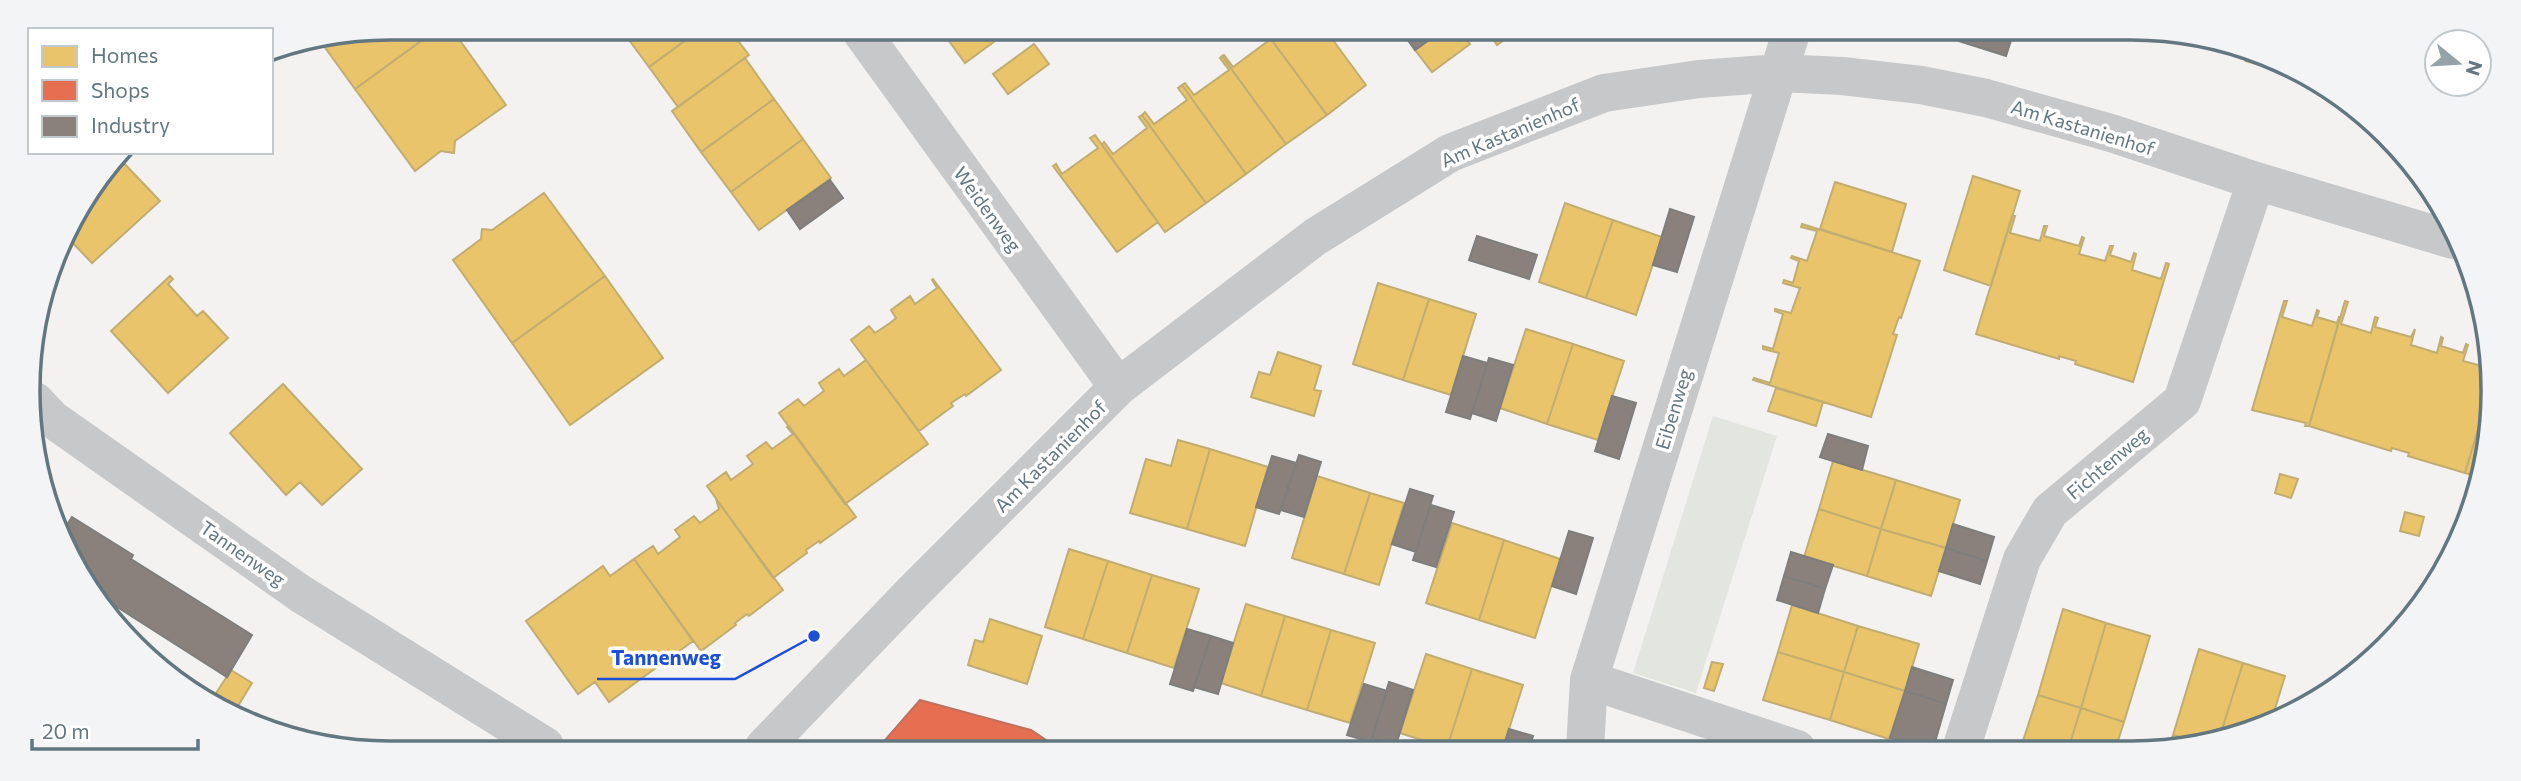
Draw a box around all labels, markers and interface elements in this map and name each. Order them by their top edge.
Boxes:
legend [28,28,273,154]
north arrow [2423,28,2493,98]
text: Homes [91,42,158,67]
text: N [2462,58,2488,79]
text: Shops [91,77,150,102]
street label: Am Kastanienhof [1437,92,1583,172]
street label: Am Kastanienhof [2009,94,2158,160]
text: Industry [91,112,170,137]
street label: Weidenweg [949,162,1027,256]
street label: Eibenweg [1650,366,1696,452]
street label: Am Kastanienhof [989,395,1111,517]
street label: Fichtenweg [2061,422,2153,504]
street label: Tannenweg [196,515,290,591]
callout: Tannenweg [597,637,735,679]
text: Tannenweg [611,644,721,669]
scale bar [32,708,198,752]
text: 20 m [42,718,90,743]

